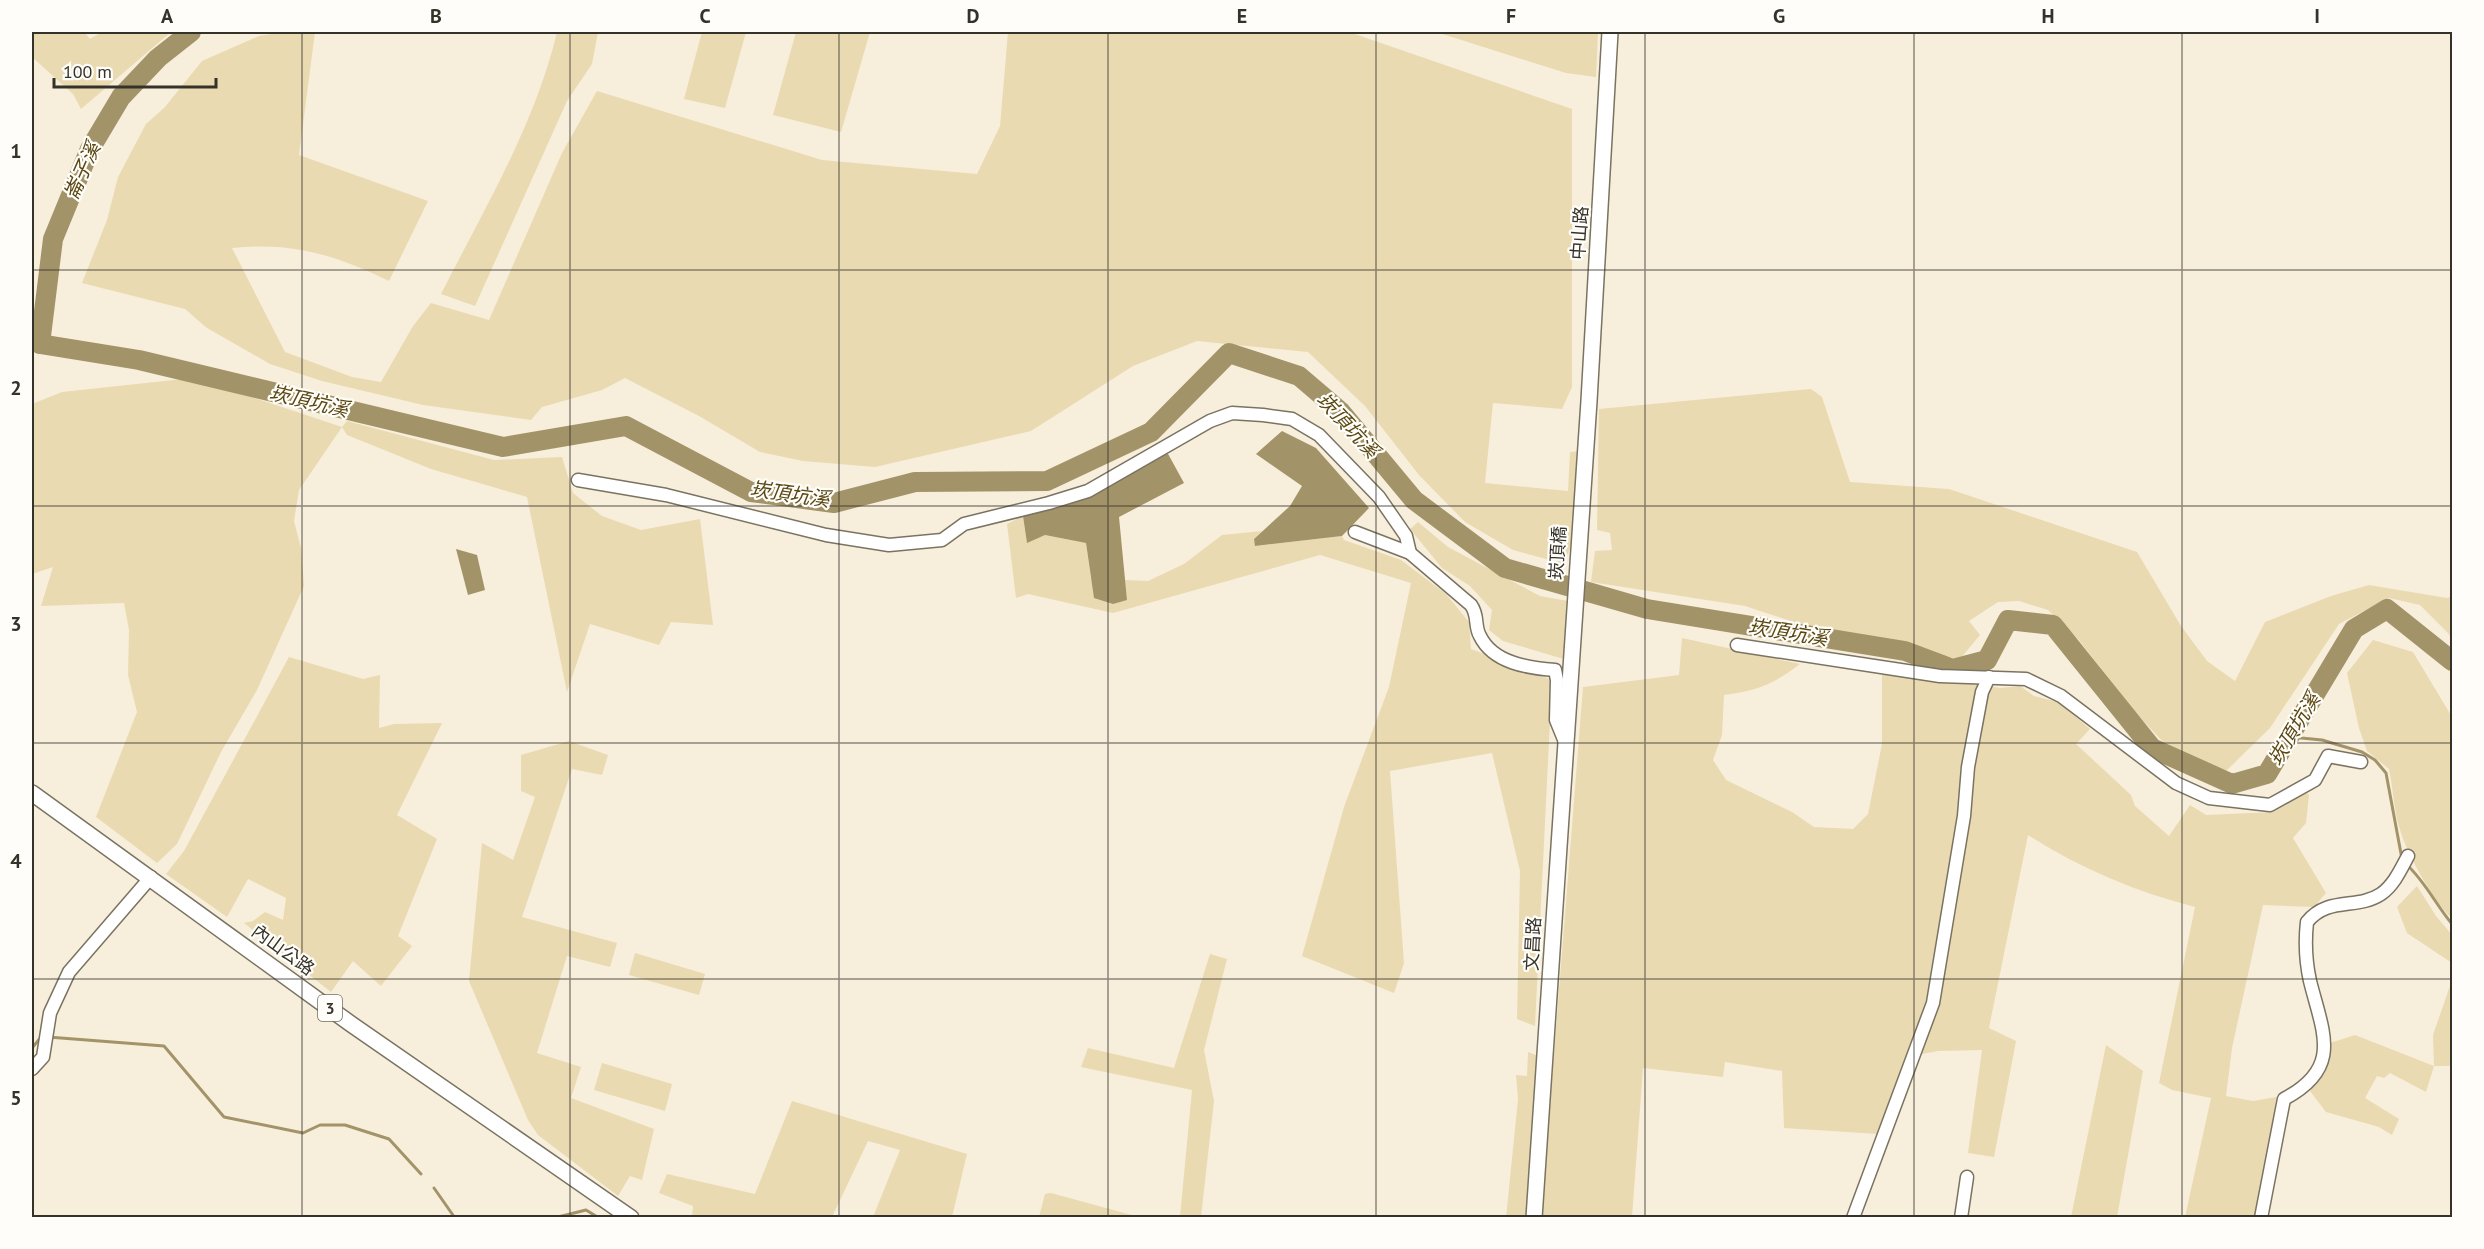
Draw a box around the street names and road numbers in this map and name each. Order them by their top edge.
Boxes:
street label: 中山路 [1566,205,1593,261]
street label: 崁頂橋 [1544,525,1571,581]
street label: 文昌路 [1520,916,1545,972]
street label: 內山公路 [247,919,319,980]
road number: 3 [318,995,342,1021]

